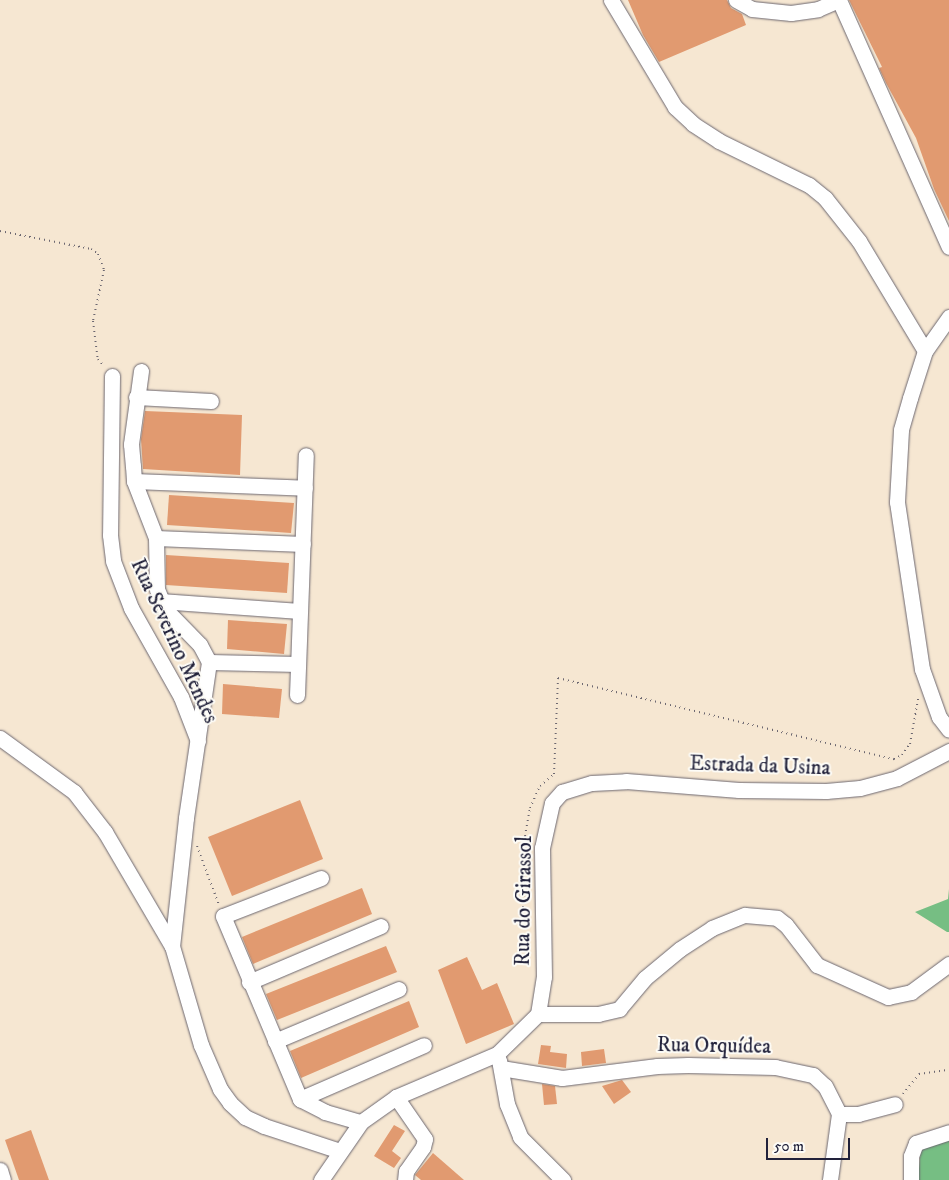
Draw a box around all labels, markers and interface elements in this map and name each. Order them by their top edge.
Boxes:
street label: Rua Severino Mendes [125,555,223,727]
street label: Estrada da Usina [689,751,831,781]
street label: Rua do Girassol [510,836,538,966]
street label: Rua Orquídea [657,1032,771,1060]
scale bar [769,1128,853,1160]
text: 50 m [774,1137,804,1156]

